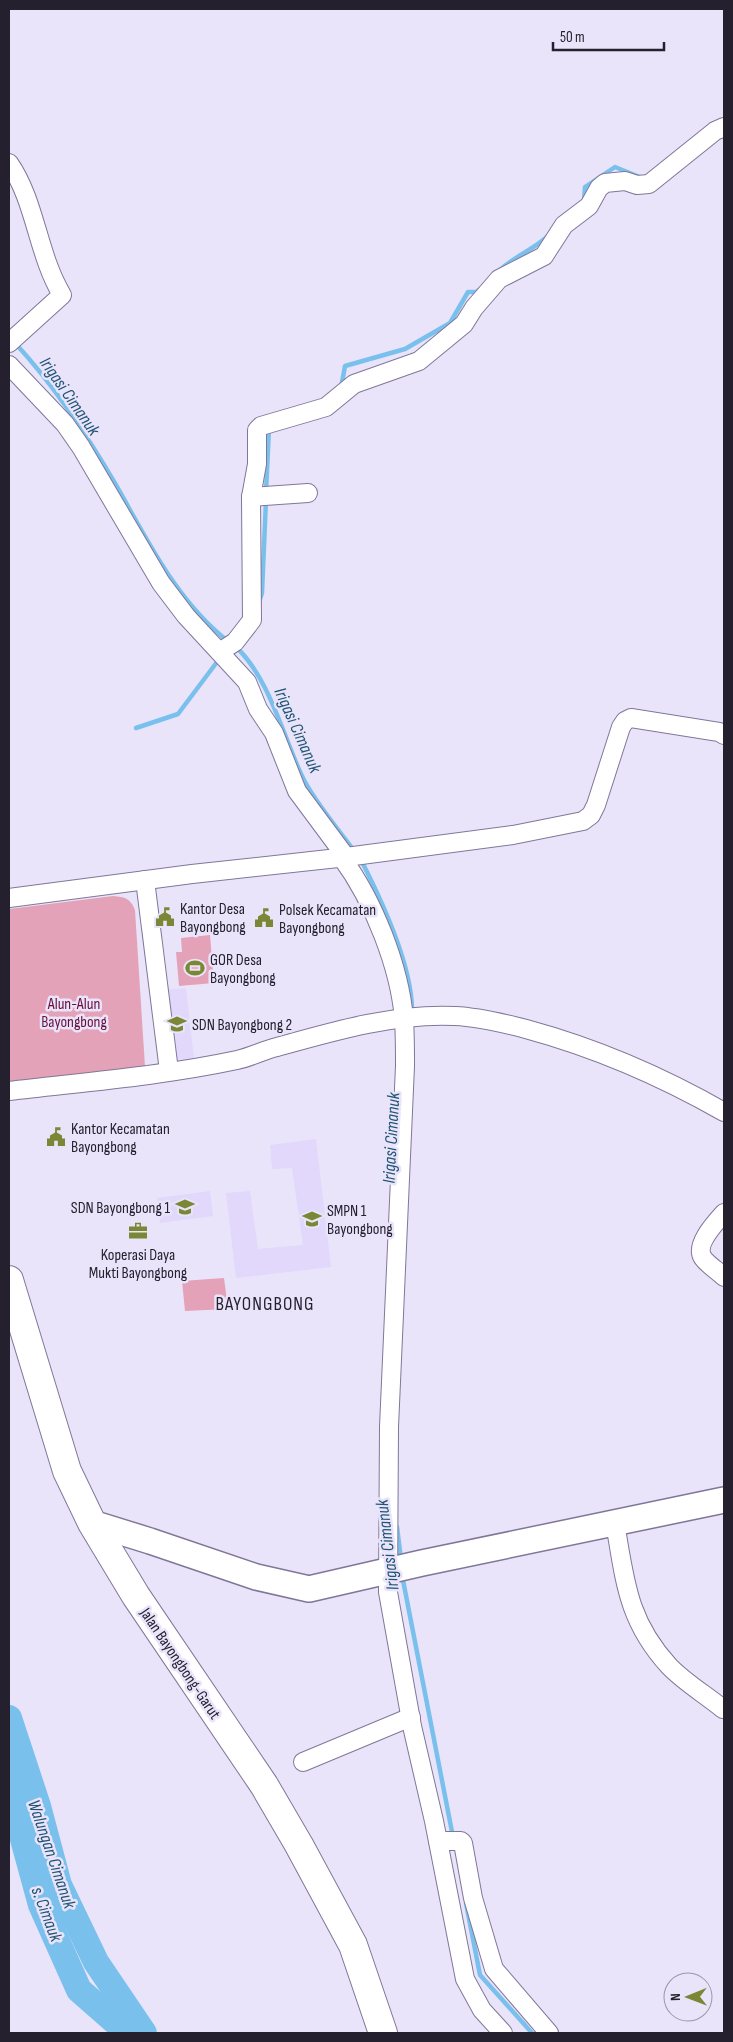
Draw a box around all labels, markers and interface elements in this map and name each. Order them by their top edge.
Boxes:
scale bar [553,20,664,52]
text: 50 m [560,28,585,47]
water label: Irigasi Cimanuk [35,353,105,441]
water label: Irigasi Cimanuk [269,684,326,777]
place label: Kantor Desa Bayongbong [180,900,246,937]
place label: Polsek Kecamatan Bayongbong [279,901,376,938]
public building icon: Kantor Desa Bayongbong [154,906,176,928]
public building icon: Polsek Kecamatan Bayongbong [253,907,275,929]
place label: GOR Desa Bayongbong [210,951,276,988]
sports icon: GOR Desa Bayongbong [184,957,206,979]
park label: Alun-Alun Bayongbong [41,995,107,1032]
school or university icon: SDN Bayongbong 2 [166,1013,188,1035]
place label: SDN Bayongbong 2 [192,1016,292,1035]
water label: Irigasi Cimanuk [379,1091,404,1184]
place label: Kantor Kecamatan Bayongbong [71,1120,170,1157]
public building icon: Kantor Kecamatan Bayongbong [45,1126,67,1148]
school or university icon: SDN Bayongbong 1 [174,1196,196,1218]
place label: SDN Bayongbong 1 [71,1199,170,1218]
place label: SMPN 1 Bayongbong [327,1202,393,1239]
school or university icon: SMPN 1 Bayongbong [301,1208,323,1230]
office icon: Koperasi Daya Mukti Bayongbong [127,1220,149,1242]
place label: Koperasi Daya Mukti Bayongbong [89,1246,187,1283]
district label: BAYONGBONG [216,1293,314,1316]
water label: Irigasi Cimanuk [371,1497,403,1591]
street label: Jalan Bayongbong-Garut [135,1604,224,1723]
water label: Walungan Cimanuk [23,1797,80,1913]
water label: s. Cimauk [27,1884,67,1946]
north arrow [663,1972,713,2022]
text: N [667,1993,684,2001]

